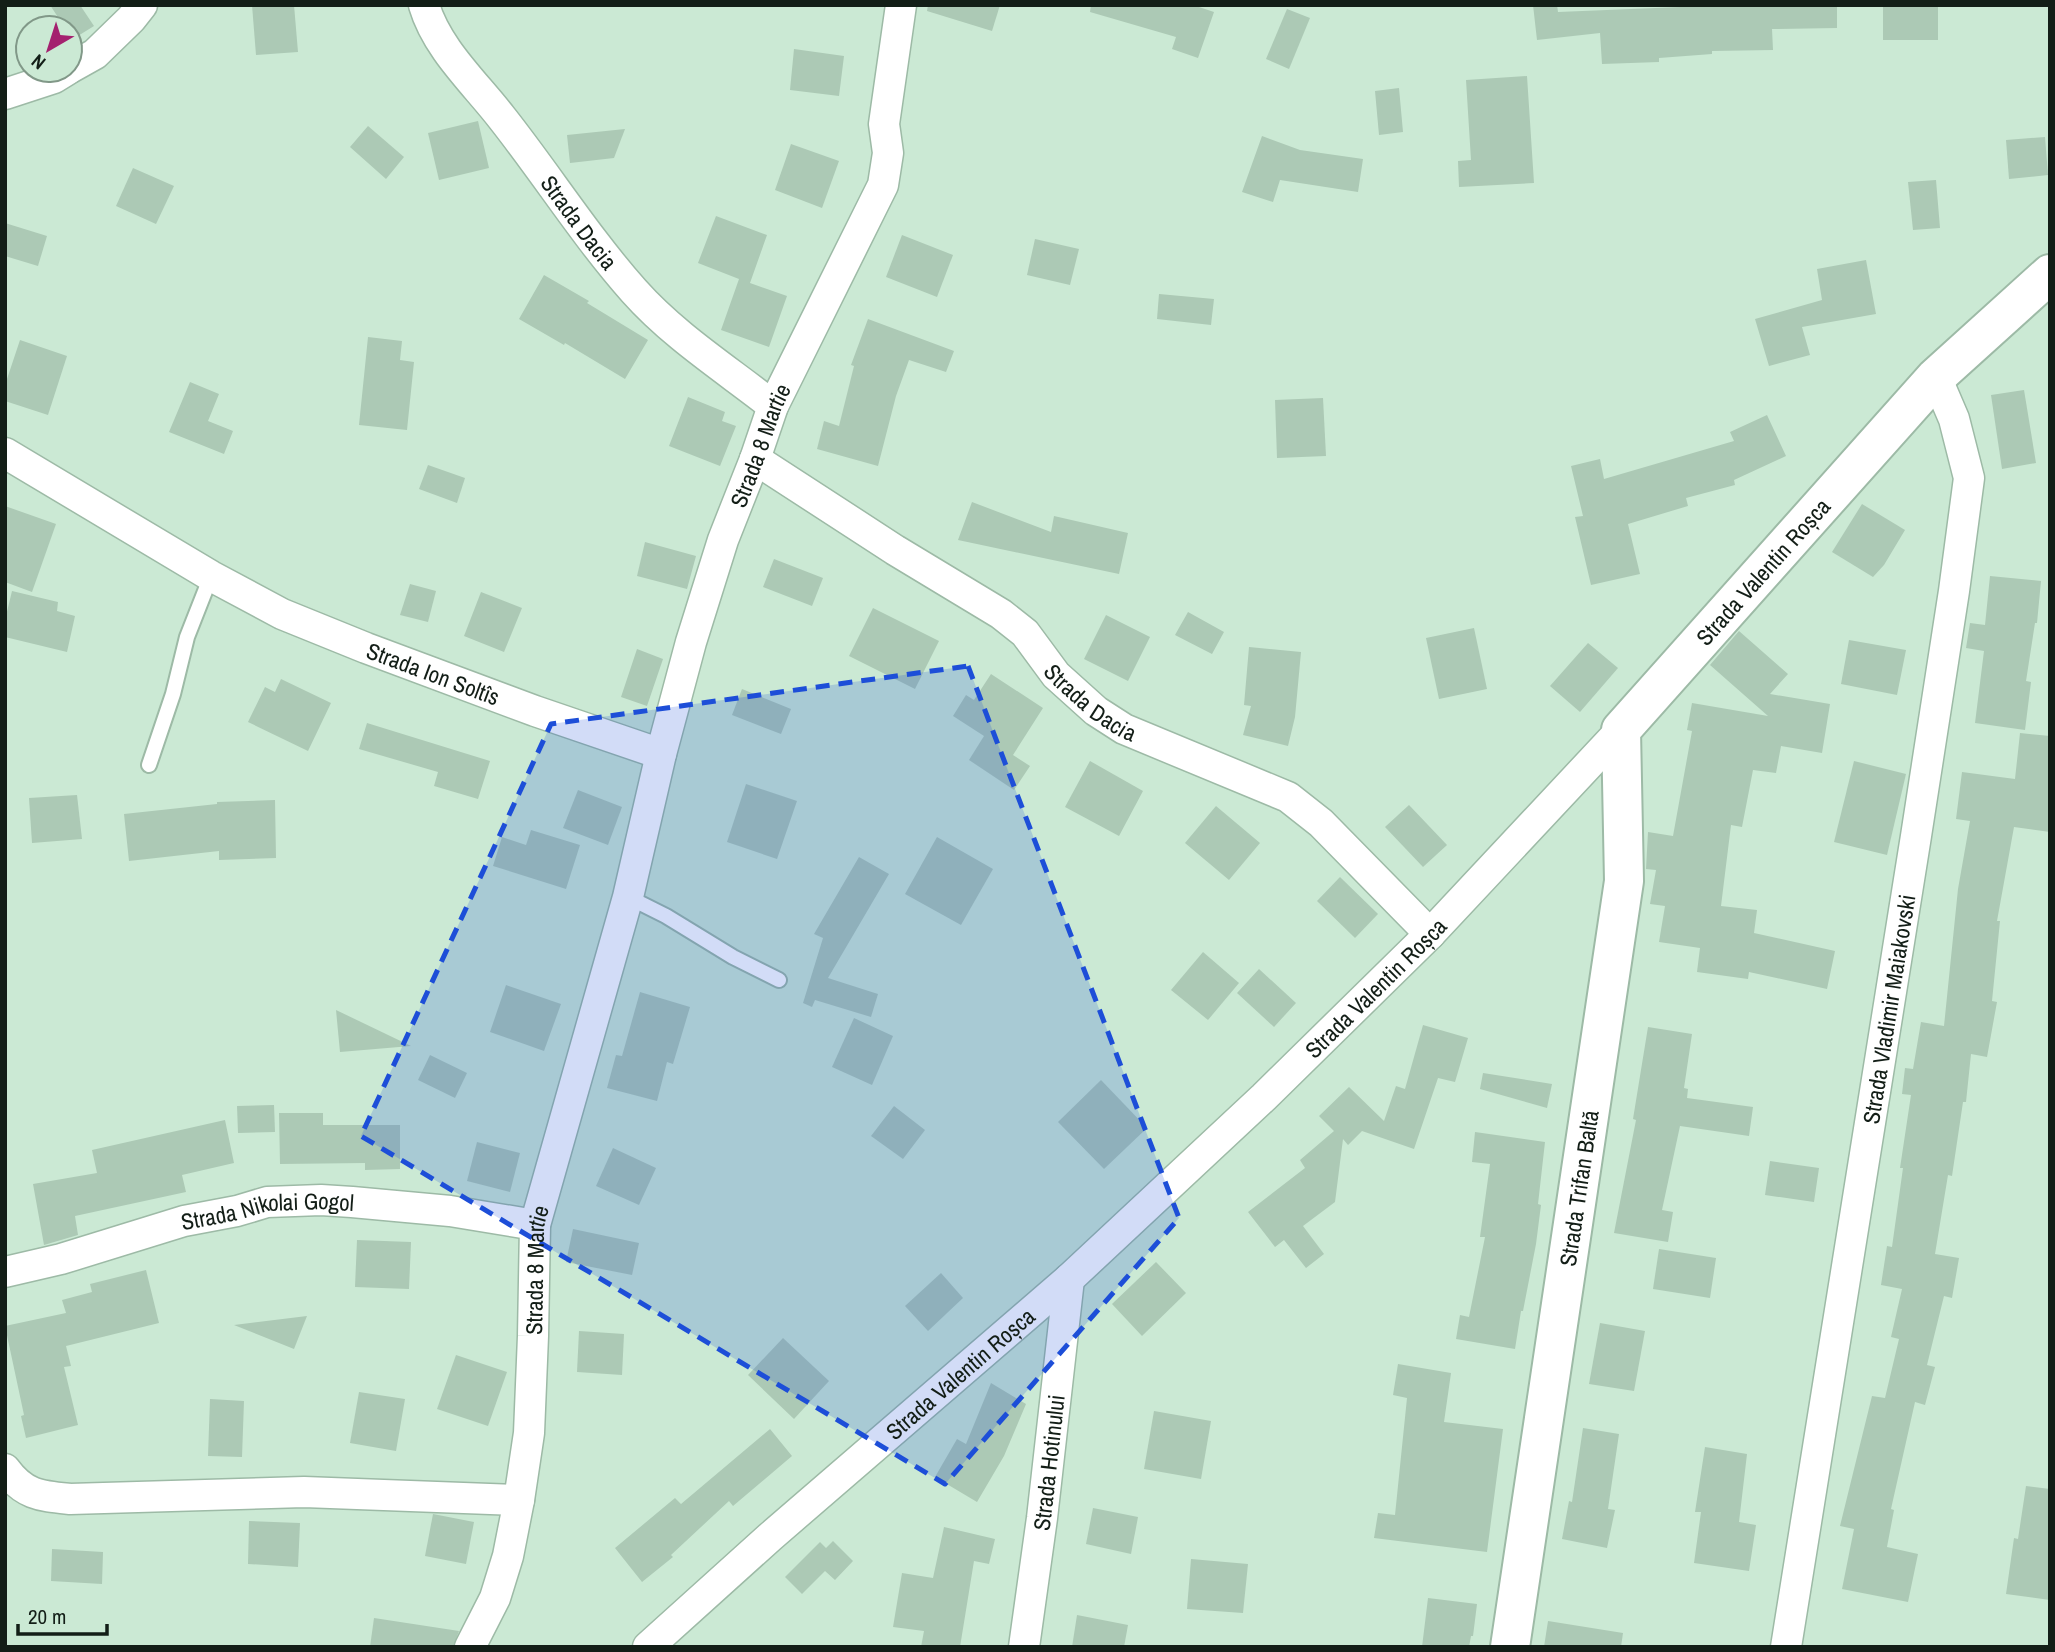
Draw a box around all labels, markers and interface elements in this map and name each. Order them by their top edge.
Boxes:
north arrow [14,14,84,84]
text: N [26,49,51,76]
street label: Strada Dacia [534,169,625,276]
street label: Strada 8 Martie [722,378,797,512]
street label: Strada Valentin Roșca [1689,491,1837,652]
street label: Strada Ion Soltîs [363,634,504,712]
street label: Strada Dacia [1037,657,1142,748]
street label: Strada Vladimir Maiakovski [1855,892,1922,1126]
street label: Strada Valentin Roșca [1298,911,1453,1064]
street label: Strada Trifan Baltă [1551,1107,1605,1268]
street label: Strada Nikolai Gogol [178,1184,355,1237]
street label: Strada 8 Martie [518,1201,555,1335]
street label: Strada Valentin Roșca [879,1300,1041,1446]
street label: Strada Hotinului [1025,1393,1071,1532]
scale bar [18,1592,107,1636]
text: 20 m [28,1602,66,1631]

